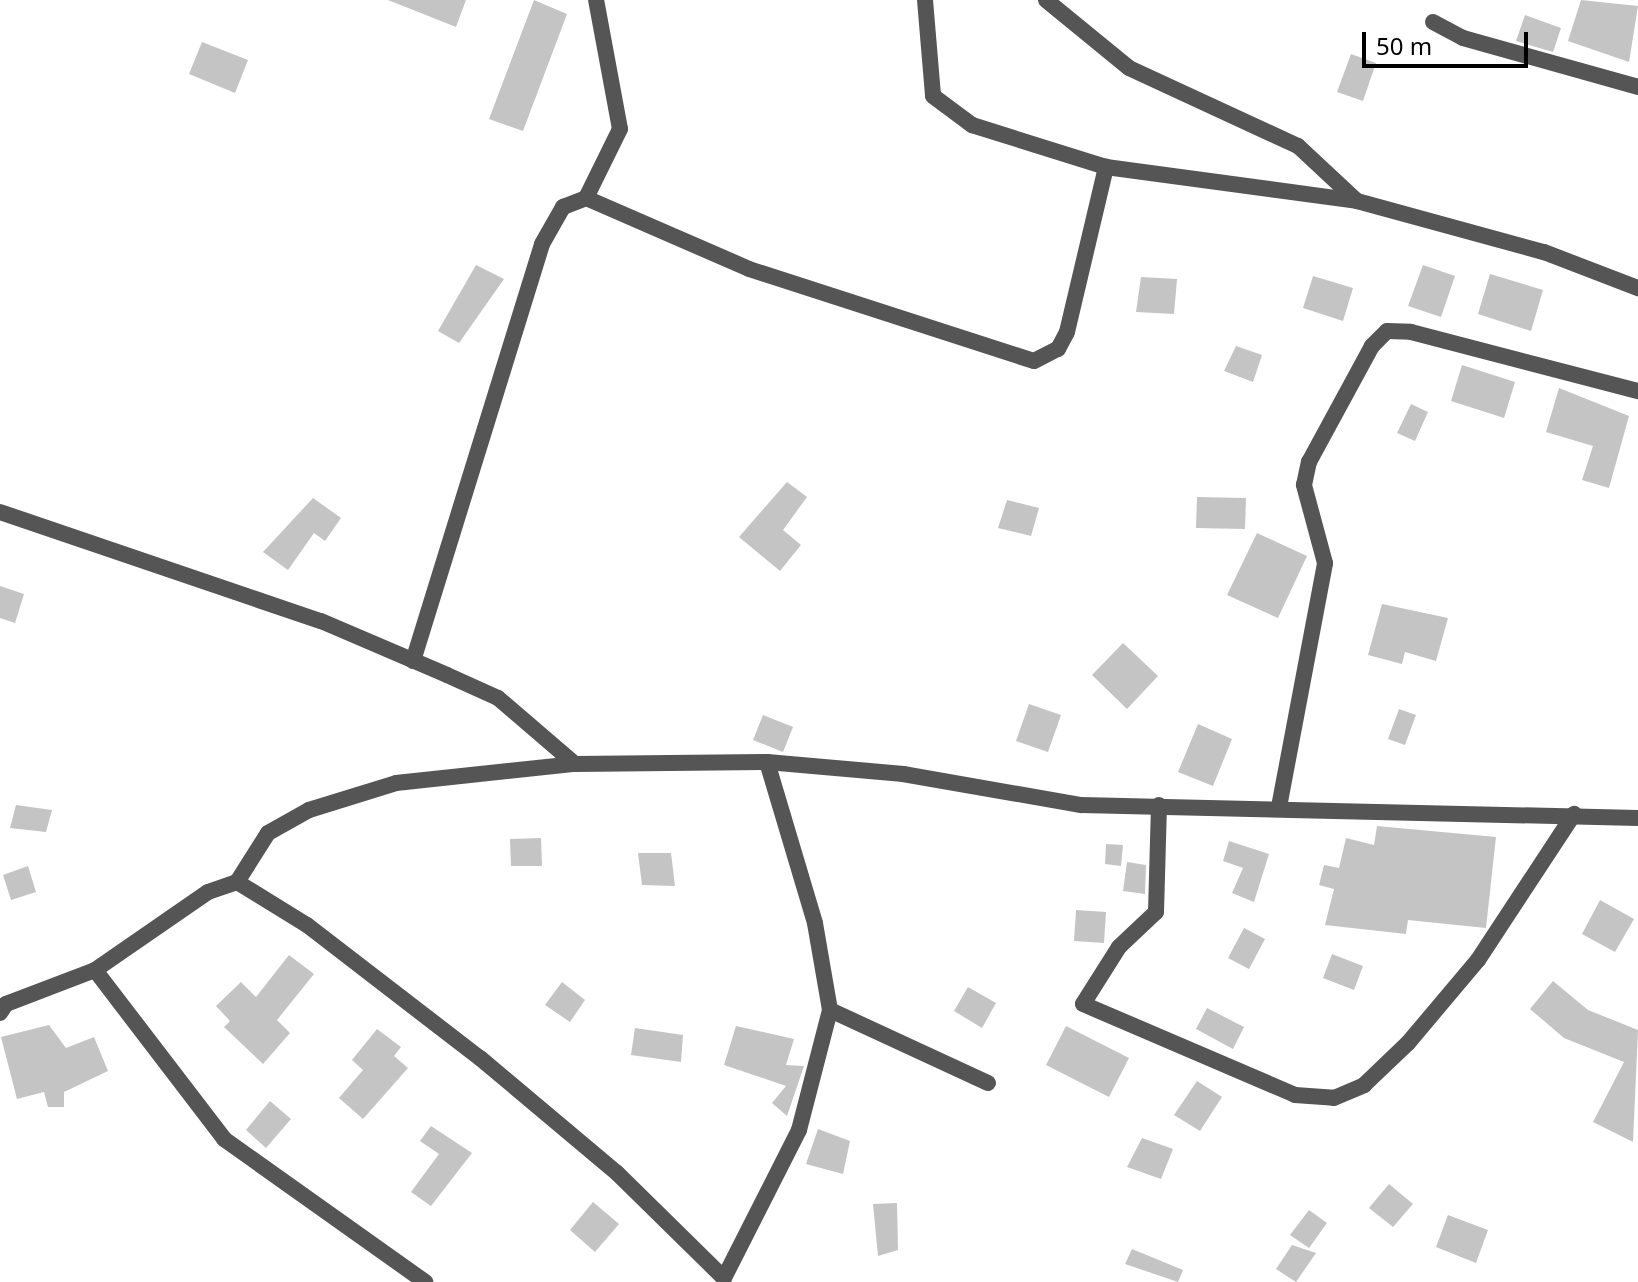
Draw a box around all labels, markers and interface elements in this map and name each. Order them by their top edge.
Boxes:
scale bar [1366,16,1532,66]
text: 50 m [1376,29,1432,62]

